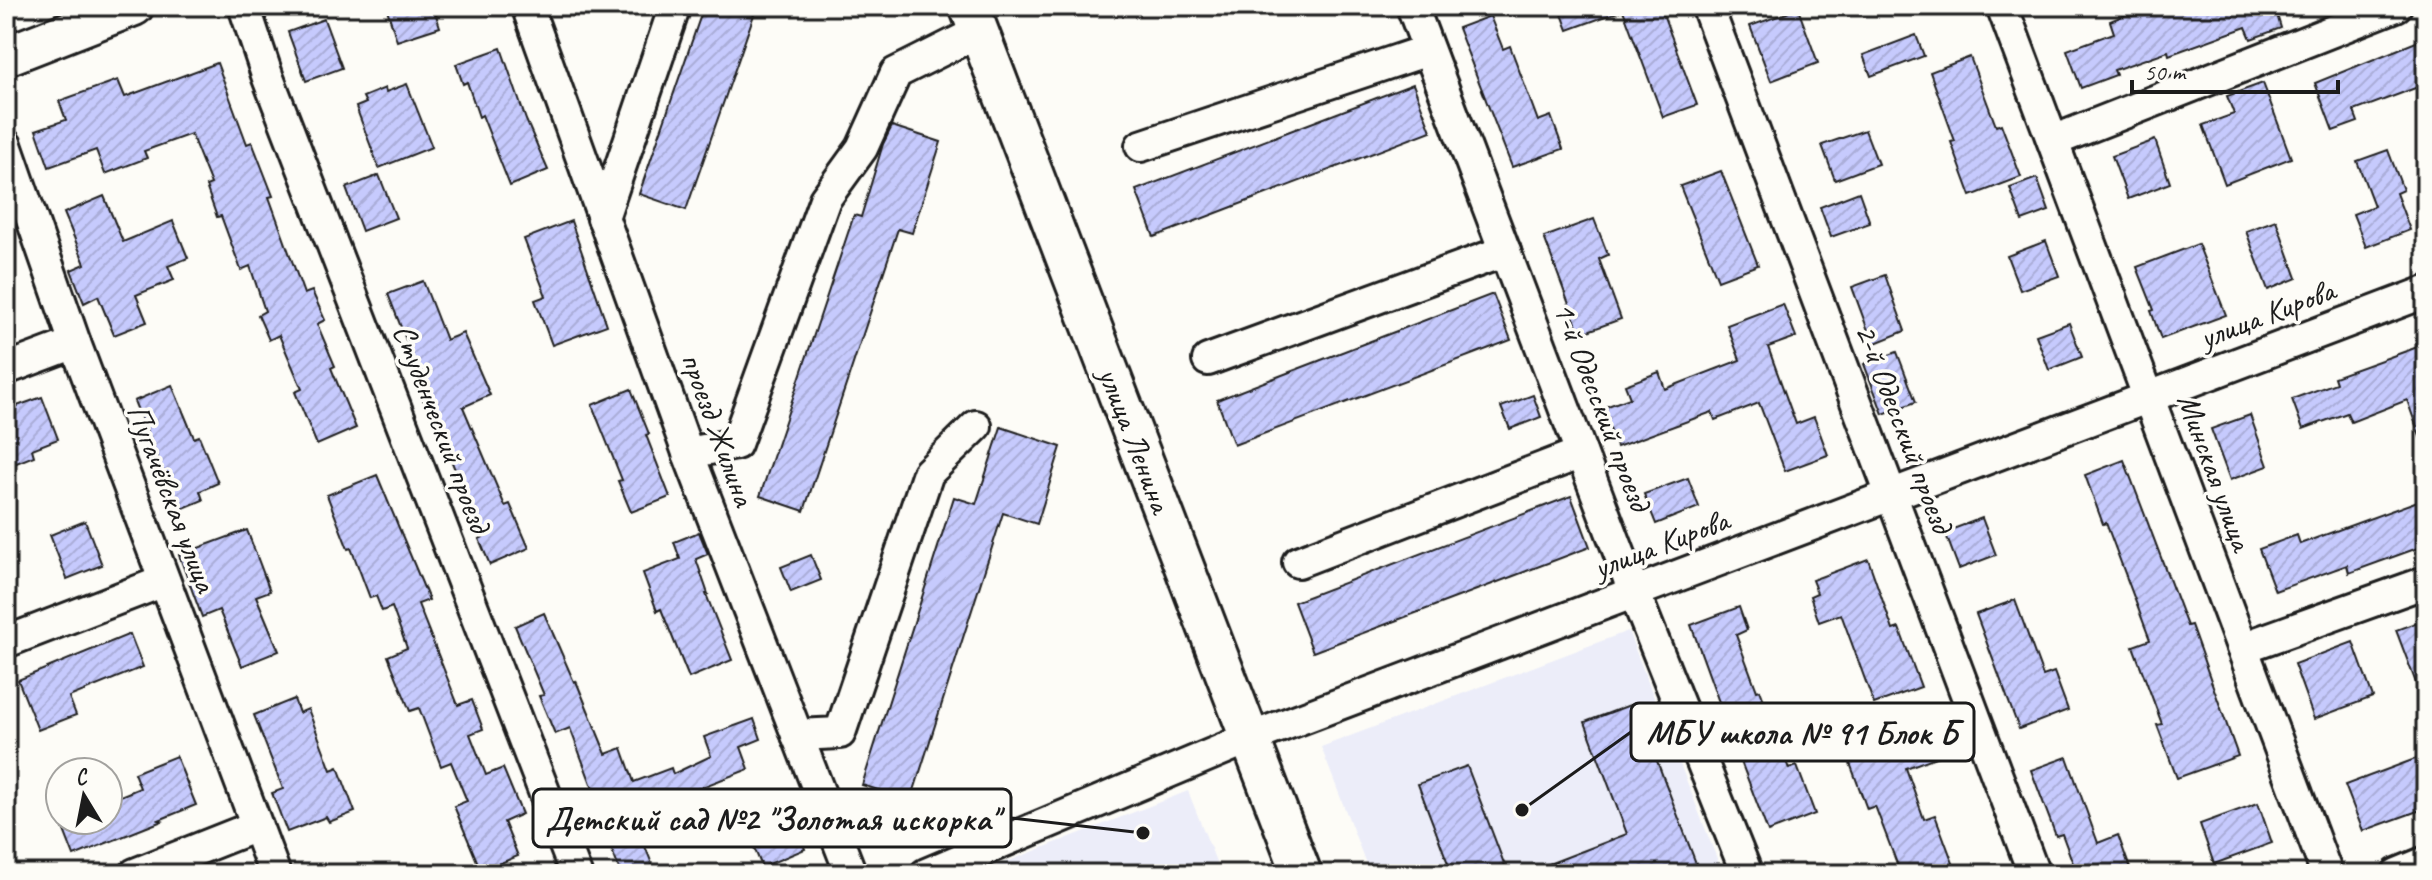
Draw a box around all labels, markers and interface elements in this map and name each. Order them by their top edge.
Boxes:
scale bar [2132,44,2338,94]
text: 50 m [2144,57,2187,87]
street label: улица Кирова [2192,269,2343,359]
street label: 1-й Одесский проезд [1543,296,1662,519]
street label: Студенческий проезд [383,318,501,540]
street label: 2-й Одесский проезд [1845,318,1964,541]
street label: проезд Жилина [671,347,765,513]
street label: улица Ленина [1088,360,1182,521]
street label: Минская улица [2168,388,2263,559]
street label: Пугачёвская улица [117,398,227,600]
street label: улица Кирова [1586,499,1737,589]
callout: МБУ школа № 91 Блок Б [1631,703,1974,761]
text: МБУ школа № 91 Блок Б [1647,711,1965,754]
north arrow [44,756,124,836]
text: С [73,762,92,792]
callout: Детский сад №2 "Золотая искорка" [533,789,1011,847]
text: Детский сад №2 "Золотая искорка" [546,797,1005,840]

